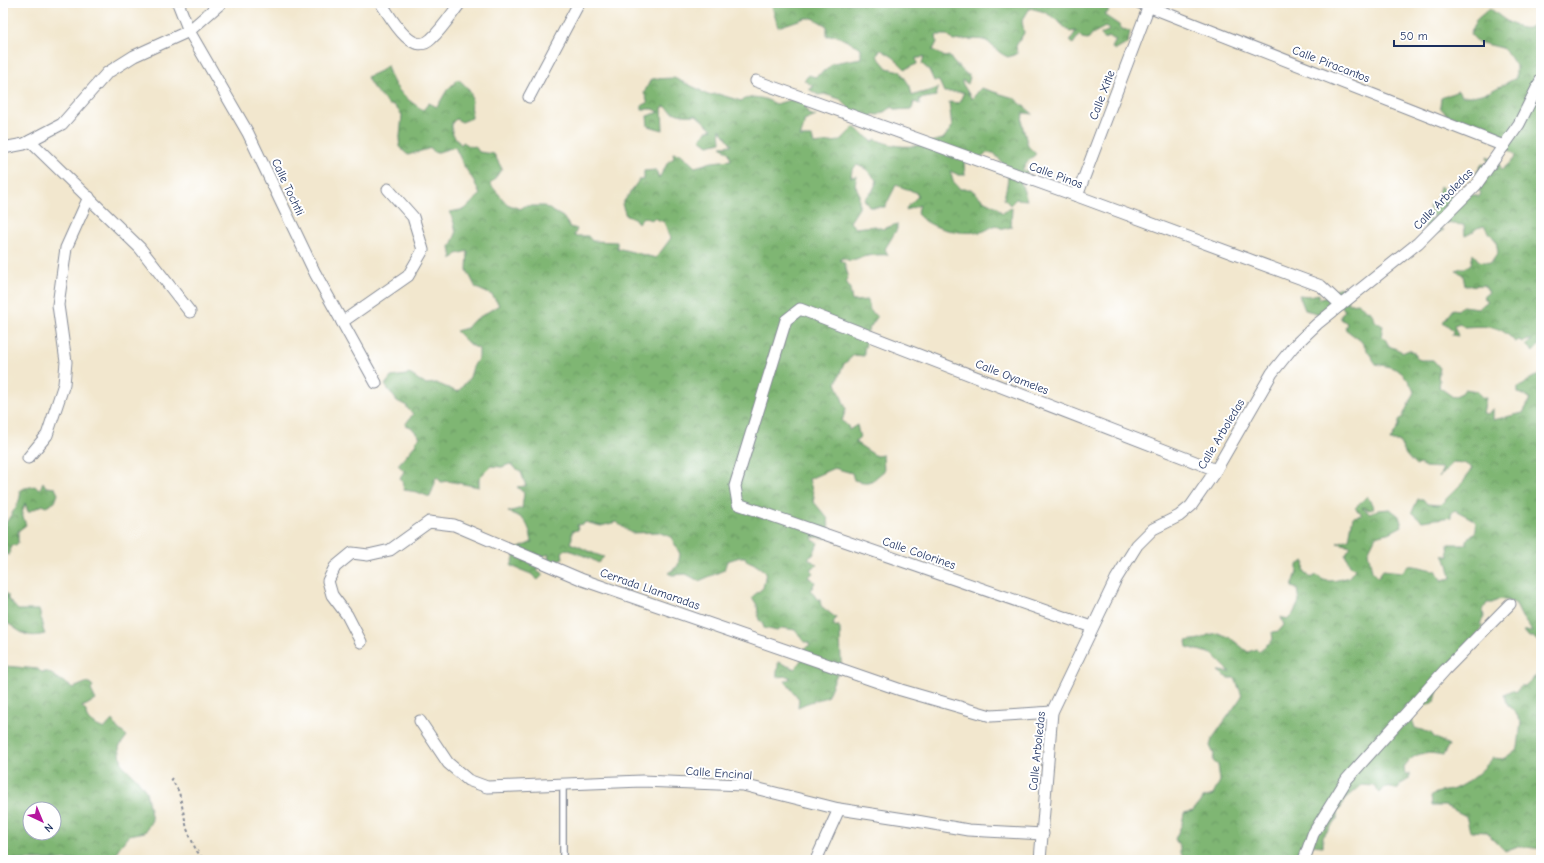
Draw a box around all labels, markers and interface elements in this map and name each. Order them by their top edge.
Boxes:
scale bar [1394,22,1484,48]
text: 50 m [1400,29,1428,43]
street label: Calle Piracantos [1290,43,1372,85]
street label: Calle Xitle [1086,68,1118,122]
street label: Calle Tochtli [269,156,307,218]
street label: Calle Pinos [1027,159,1085,191]
street label: Calle Arboledas [1410,166,1476,232]
street label: Calle Oyameles [973,357,1051,397]
street label: Calle Arboledas [1195,396,1247,472]
street label: Calle Colorines [880,534,958,572]
street label: Cerrada Llamaradas [598,565,702,613]
street label: Calle Arboledas [1026,711,1048,791]
street label: Calle Encinal [685,764,753,782]
north arrow [22,801,62,841]
text: N [41,821,56,835]

